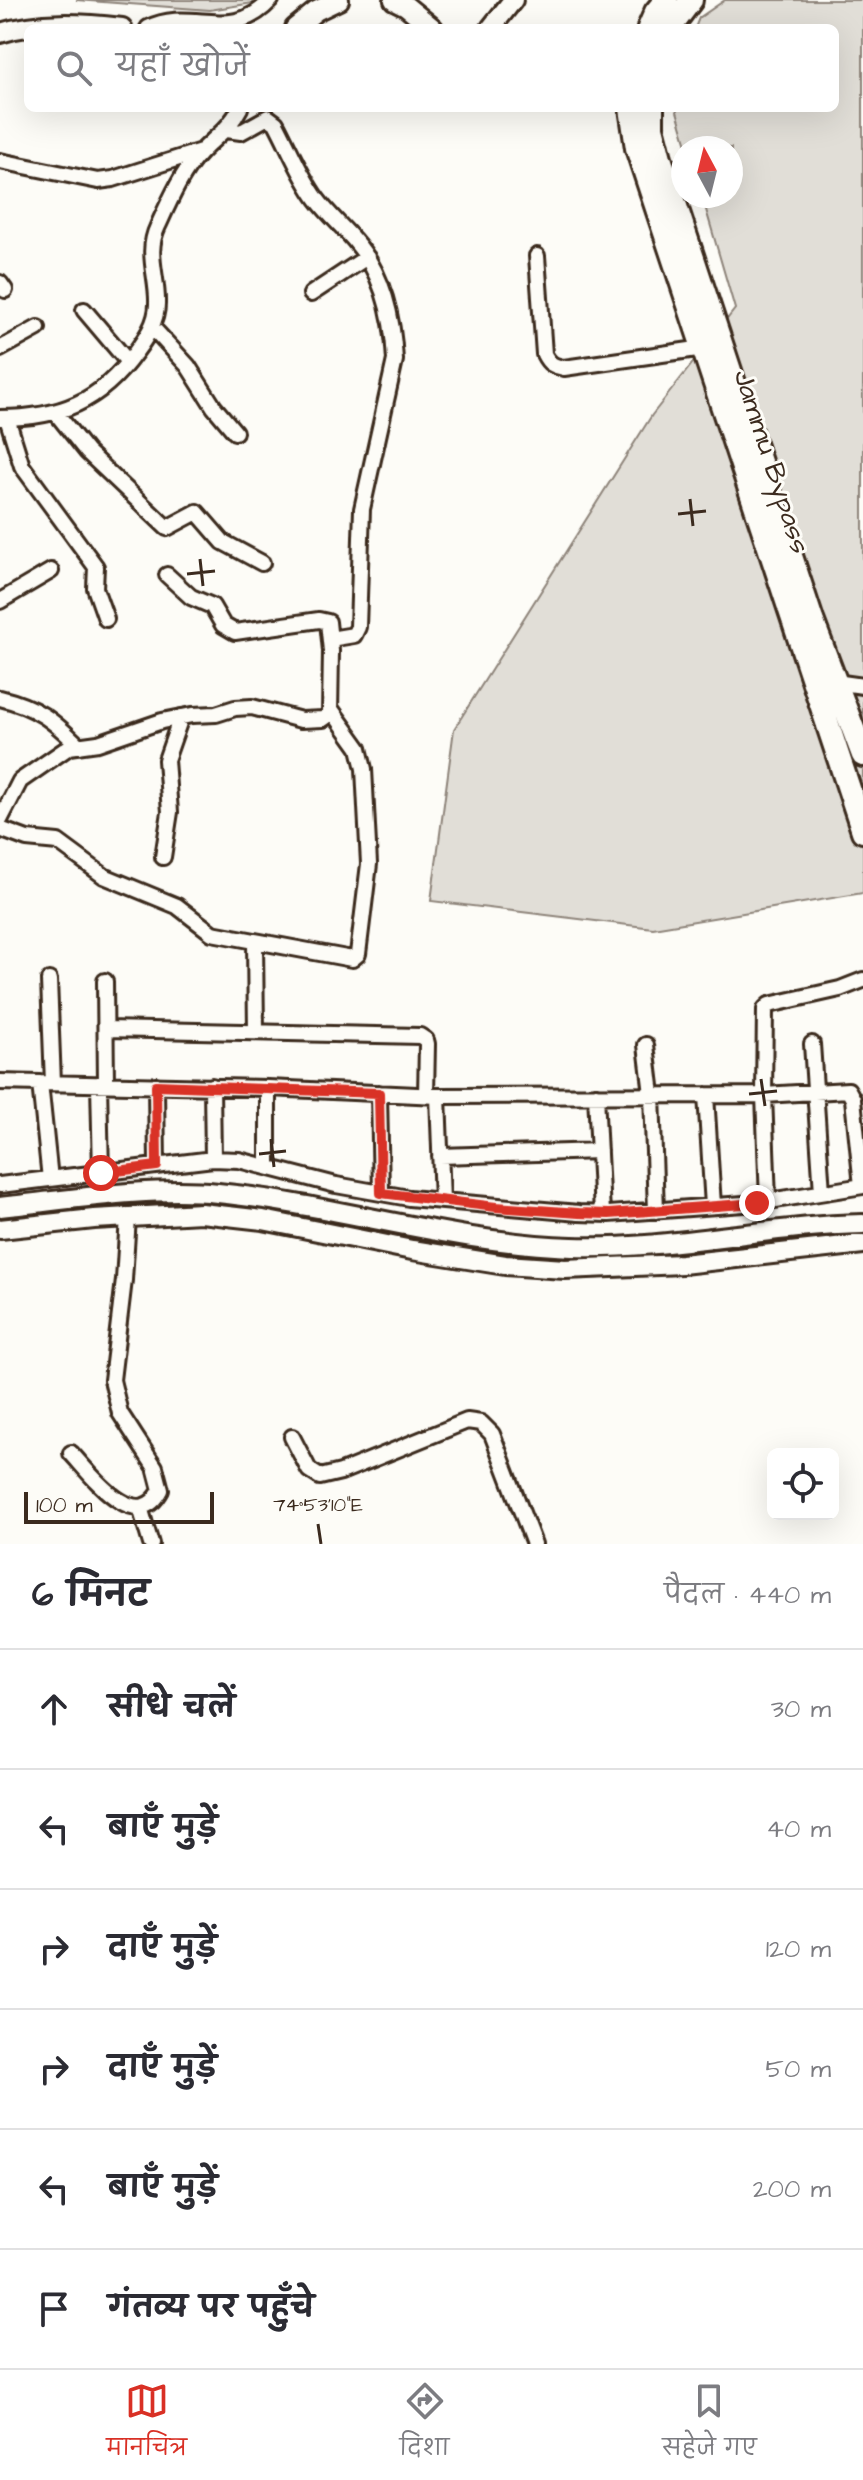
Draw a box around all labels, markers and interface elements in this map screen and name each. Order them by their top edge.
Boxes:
search box [24,24,839,112]
icon: search [52,46,96,90]
text: यहाँ खोजें [116,46,249,88]
north arrow [671,136,743,208]
street label: Jammu Bypass [722,364,820,559]
route start [83,1155,119,1191]
route end [739,1185,775,1221]
map controls [767,1448,839,1520]
button: locate [767,1448,839,1520]
scale bar [24,1488,214,1524]
text: 100 m [36,1490,93,1521]
text: 74°53'10"E [273,1491,363,1519]
text: 6 मिनट [32,1571,149,1619]
text: पैदल · 440 m [664,1577,831,1613]
icon: ahead [32,1687,76,1731]
text: सीधे चलें [108,1687,235,1729]
text: 30 m [771,1691,831,1727]
icon: left [32,1807,76,1851]
text: बाएँ मुड़ें [108,1807,218,1849]
text: 40 m [766,1811,831,1847]
icon: right [32,1927,76,1971]
text: दाएँ मुड़ें [108,1927,217,1969]
text: 120 m [766,1931,831,1967]
icon: right [32,2047,76,2091]
text: दाएँ मुड़ें [108,2047,217,2089]
text: 50 m [766,2051,831,2087]
icon: left [32,2167,76,2211]
text: बाएँ मुड़ें [108,2167,218,2209]
text: 200 m [753,2171,831,2207]
icon: arrive [32,2287,76,2331]
text: गंतव्य पर पहुँचे [108,2287,314,2329]
tab: मानचित्र [106,2379,187,2472]
tab: दिशा [400,2379,450,2472]
tab: सहेजे गए [662,2379,757,2472]

